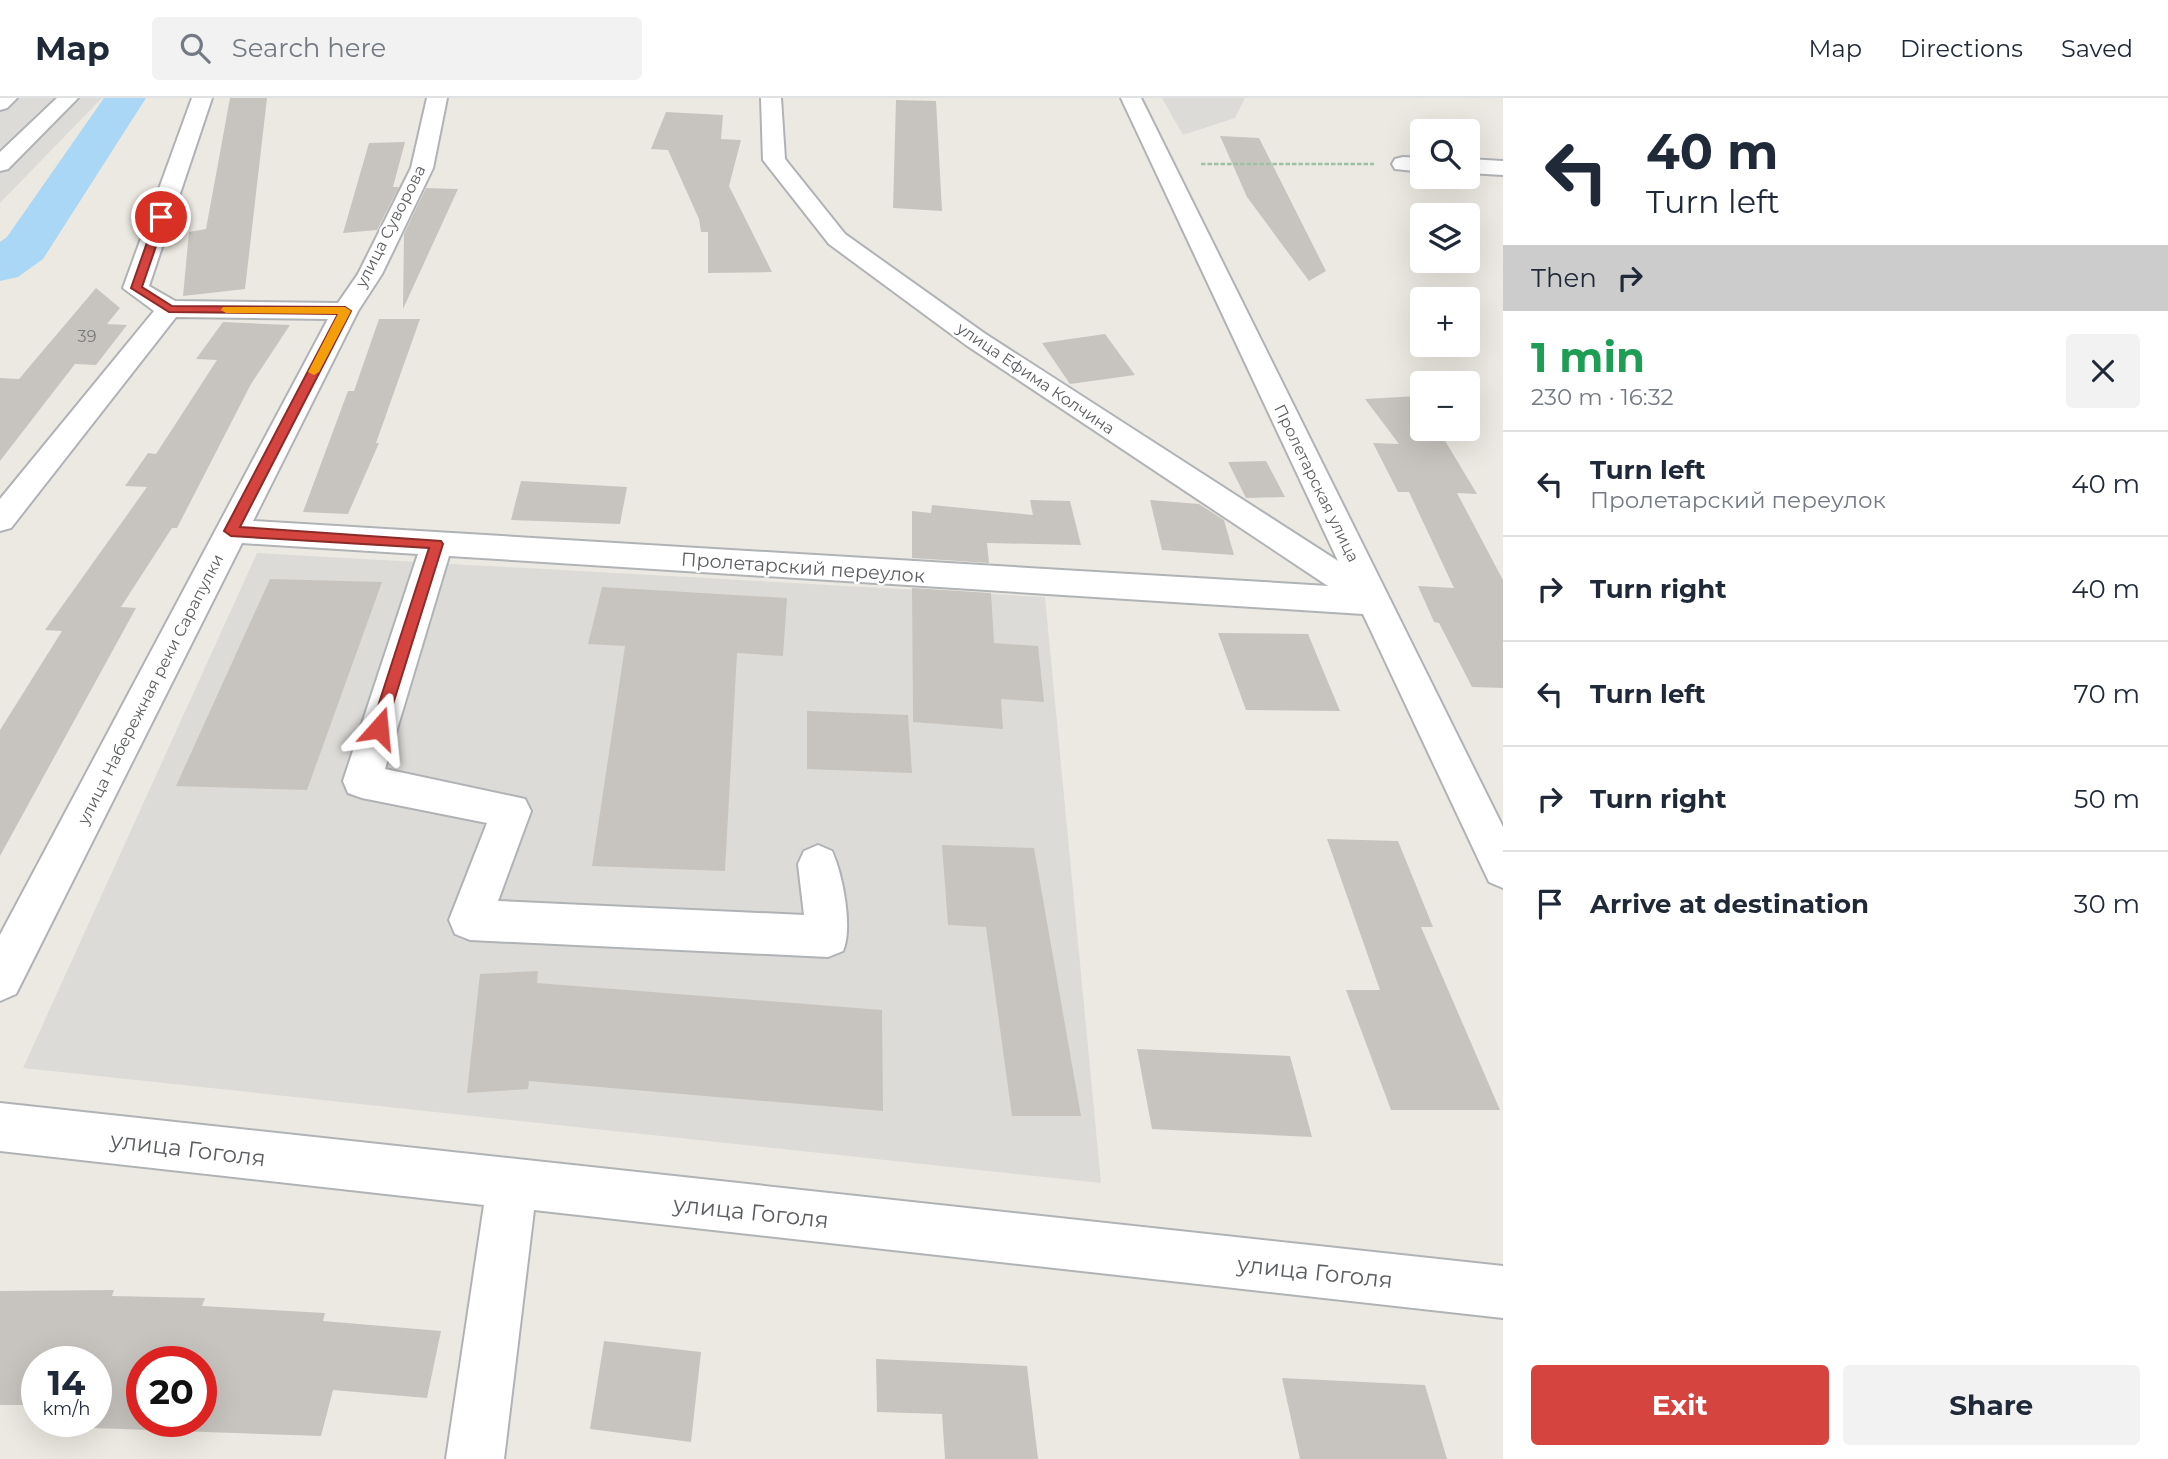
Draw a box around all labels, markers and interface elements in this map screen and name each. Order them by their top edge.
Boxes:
search box [152,17,642,80]
text: Map [35,28,110,68]
icon: search [176,29,214,67]
text: Search here [232,32,386,64]
text: Map [1809,34,1862,63]
text: Directions [1900,34,2023,63]
text: Saved [2061,34,2133,63]
map controls [1410,119,1480,441]
button: search [1410,119,1480,189]
text: 40 m [1646,122,1778,181]
icon: left [1531,126,1622,217]
street label: улица Суворова [351,162,429,291]
text: Turn left [1646,182,1780,221]
pin [131,187,191,247]
icon: arrive [142,198,180,236]
button: layers [1410,203,1480,273]
icon: right [1611,259,1649,297]
text: Then [1531,262,1597,294]
button: + [1410,287,1480,357]
street label: улица Ефима Колчина [952,318,1118,438]
house number: 39 [78,327,96,346]
text: 1 min [1531,331,1645,383]
button: close [2066,334,2140,408]
button: − [1410,371,1480,441]
text: 230 m · 16:32 [1531,383,1674,411]
street label: Пролетарская улица [1270,401,1363,565]
text: Turn left [1590,454,1706,486]
icon: left [1531,465,1569,503]
text: 40 m [2071,468,2140,500]
text: Пролетарский переулок [1590,486,1886,514]
street label: Пролетарский переулок [680,548,926,587]
street label: улица Набережная реки Сарапулки [73,551,227,828]
icon: right [1531,570,1569,608]
text: Turn right [1590,573,1726,605]
text: 40 m [2071,573,2140,605]
icon: left [1531,675,1569,713]
text: Turn left [1590,678,1706,710]
text: 70 m [2074,678,2140,710]
position arrow [342,691,416,765]
icon: right [1531,780,1569,818]
text: Turn right [1590,783,1726,815]
text: 50 m [2074,783,2140,815]
icon: arrive [1531,885,1569,923]
text: Arrive at destination [1590,888,1869,920]
text: 30 m [2074,888,2140,920]
street label: улица Гоголя [108,1125,267,1172]
street label: улица Гоголя [671,1190,830,1234]
street label: улица Гоголя [1235,1250,1394,1294]
speed limit sign: 20 [126,1346,217,1437]
text: 14 [48,1361,85,1404]
button: Exit [1531,1365,1829,1445]
button: Share [1843,1365,2140,1445]
text: km/h [42,1398,91,1420]

